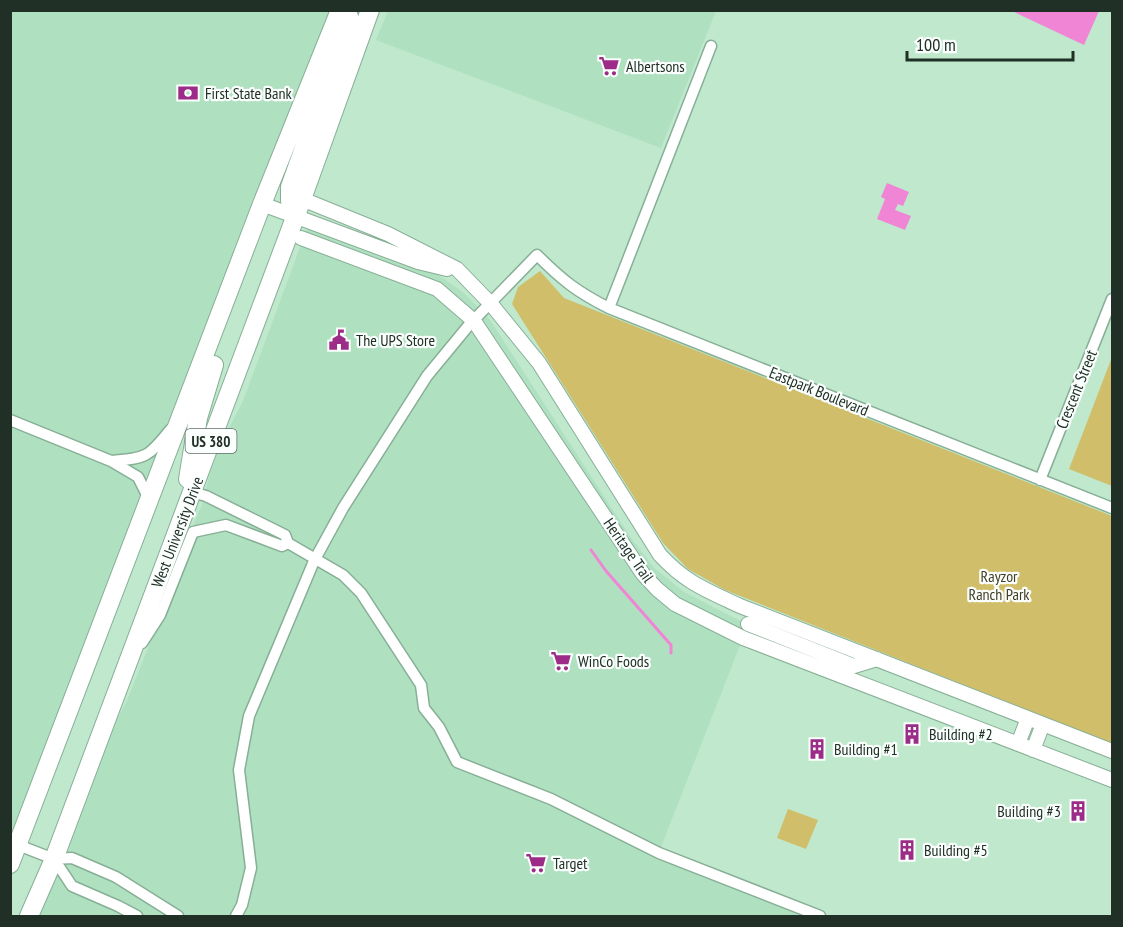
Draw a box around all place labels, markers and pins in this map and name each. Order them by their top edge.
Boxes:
supermarket icon: Albertsons [597,54,621,78]
place label: Albertsons [626,56,685,76]
bank icon: First State Bank [176,81,200,105]
place label: First State Bank [205,83,293,103]
public building icon: The UPS Store [327,328,351,352]
place label: The UPS Store [356,330,435,350]
supermarket icon: WinCo Foods [549,649,573,673]
place label: WinCo Foods [578,651,649,671]
building icon: Building #2 [900,722,924,746]
place label: Building #2 [929,724,993,744]
building icon: Building #1 [805,737,829,761]
place label: Building #1 [834,739,898,759]
building icon: Building #3 [1066,799,1090,823]
place label: Building #3 [997,801,1061,821]
building icon: Building #5 [895,838,919,862]
place label: Building #5 [924,840,988,860]
supermarket icon: Target [524,851,548,875]
place label: Target [553,853,588,873]

